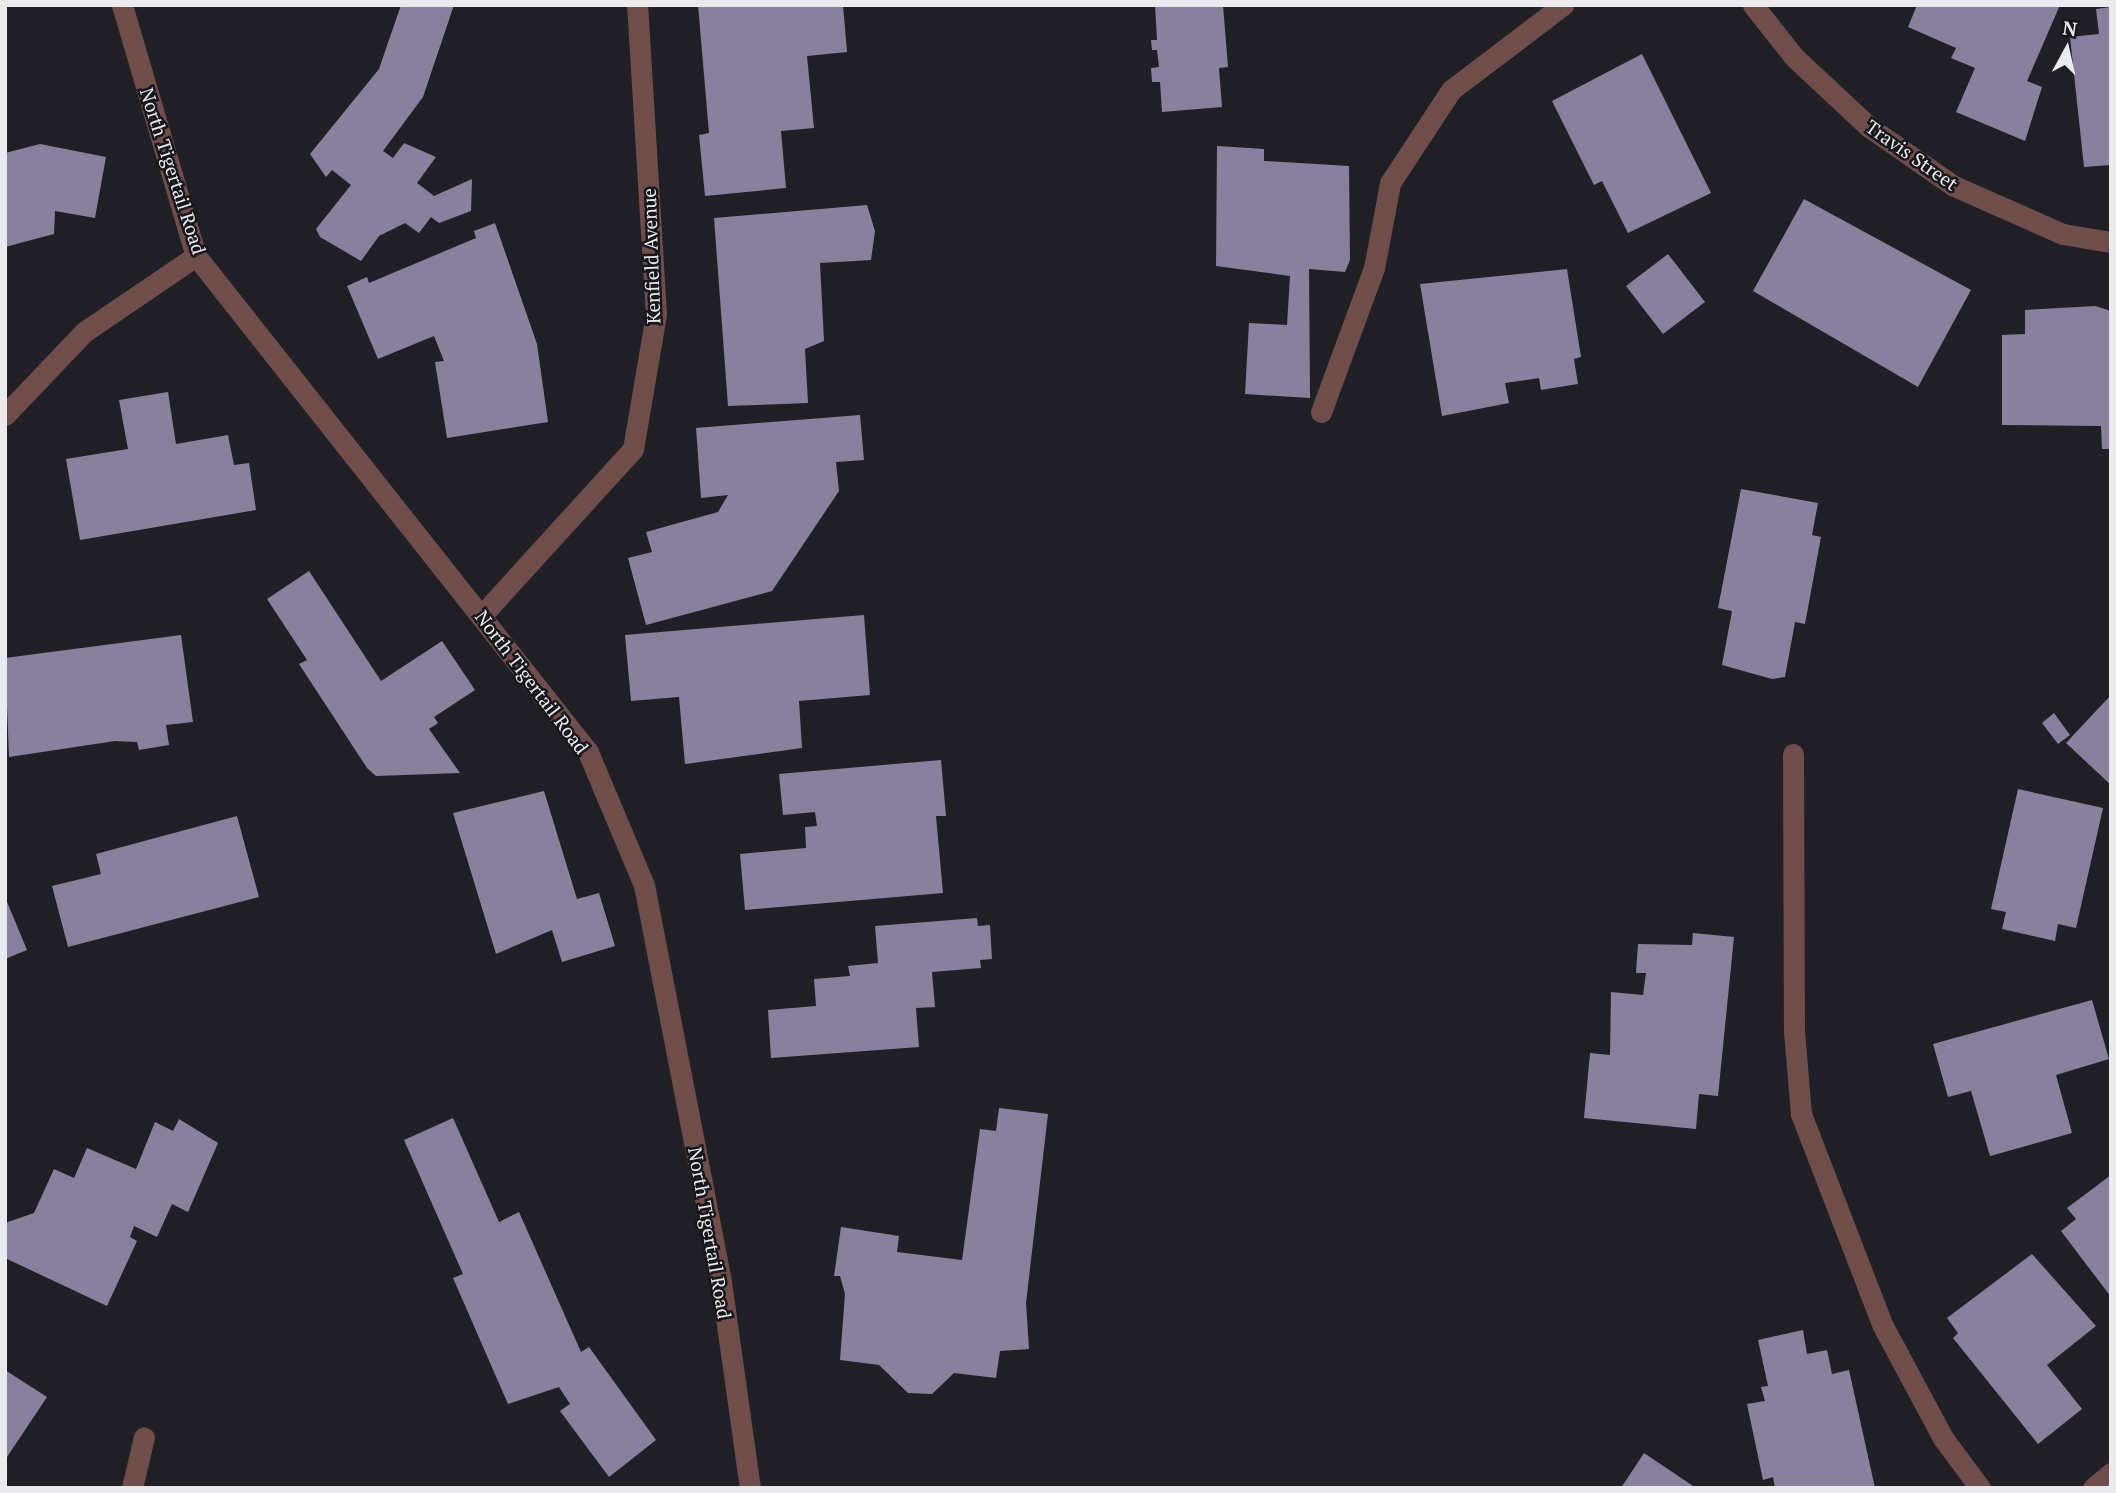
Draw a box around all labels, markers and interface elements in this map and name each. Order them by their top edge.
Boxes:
north arrow [2032,14,2102,84]
text: N [2061,14,2079,41]
street label: North Tigertail Road [135,85,211,257]
street label: Travis Street [1862,115,1962,195]
street label: Kenfield Avenue [637,188,665,324]
street label: North Tigertail Road [471,606,593,758]
street label: North Tigertail Road [684,1145,736,1321]

